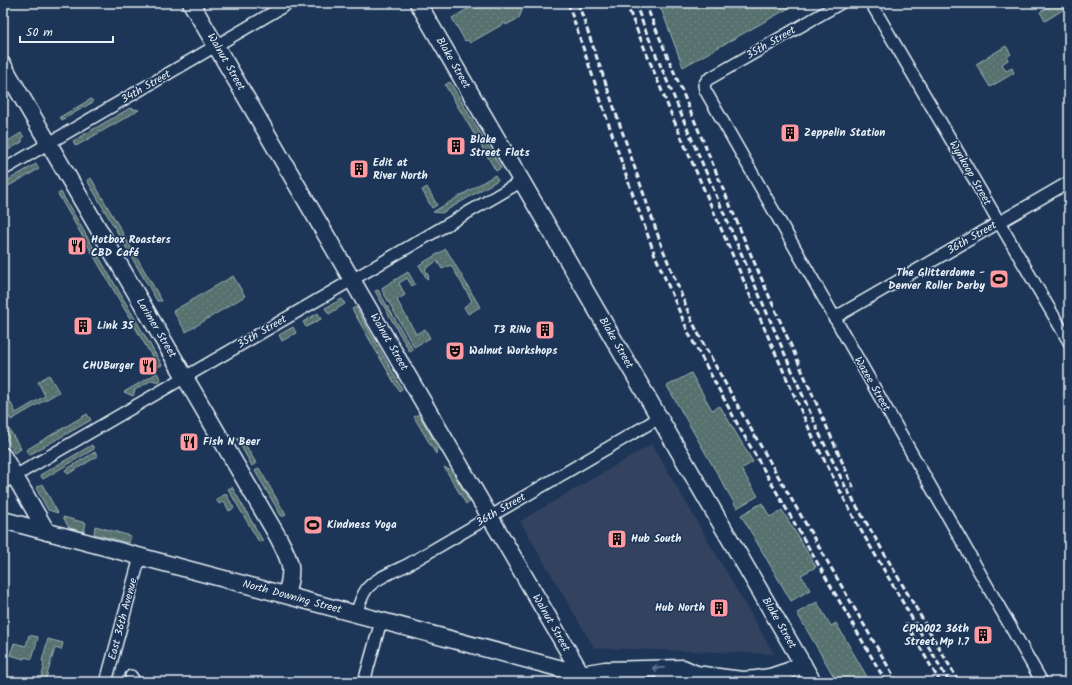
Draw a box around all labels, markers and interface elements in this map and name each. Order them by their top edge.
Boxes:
scale bar [20,18,113,44]
street label: 35th Street [743,21,800,64]
text: 50 m [26,23,53,42]
street label: Walnut Street [202,30,250,95]
street label: Blake Street [431,34,475,93]
street label: 34th Street [118,65,175,108]
building icon: Zeppelin Station [779,122,801,144]
place label: Zeppelin Station [804,124,885,142]
place label: Blake Street Flats [470,131,530,162]
building icon: Blake Street Flats [445,135,467,157]
street label: Wynkoop Street [944,137,996,209]
place label: Edit at River North [373,154,428,185]
building icon: Edit at River North [348,158,370,180]
street label: 36th Street [944,216,1001,260]
place label: Hotbox Roasters CBD Café [91,231,172,262]
restaurant icon: Hotbox Roasters CBD Café [66,235,88,257]
place label: The Glitterdome - Denver Roller Derby [888,264,985,295]
sports icon: The Glitterdome - Denver Roller Derby [988,268,1010,290]
street label: Larimer Street [131,295,181,362]
street label: 35th Street [234,310,291,353]
street label: Walnut Street [365,310,413,375]
street label: Blake Street [594,314,638,373]
building icon: Link 35 [72,315,94,337]
place label: Link 35 [97,317,135,335]
building icon: T3 RiNo [534,319,556,341]
place label: T3 RiNo [493,321,531,339]
theatre icon: Walnut Workshops [444,340,466,362]
place label: Walnut Workshops [469,342,558,360]
street label: Wazee Street [849,353,895,415]
restaurant icon: CHUBurger [137,355,159,377]
place label: CHUBurger [83,357,135,375]
restaurant icon: Fish N Beer [178,431,200,453]
place label: Fish N Beer [203,433,261,451]
street label: 36th Street [473,488,530,532]
sports icon: Kindness Yoga [302,514,324,536]
place label: Kindness Yoga [327,516,397,534]
building icon: Hub South [606,528,628,550]
place label: Hub South [631,530,682,548]
street label: North Downing Street [240,575,344,619]
street label: East 36th Avenue [103,576,143,662]
street label: Walnut Street [527,591,575,656]
street label: Blake Street [757,594,801,653]
building icon: Hub North [708,597,730,619]
place label: Hub North [655,599,705,617]
place label: CPW002 36th Street Mp 1.7 [902,620,970,651]
building icon: CPW002 36th Street Mp 1.7 [972,624,994,646]
one-way arrow [652,664,665,672]

